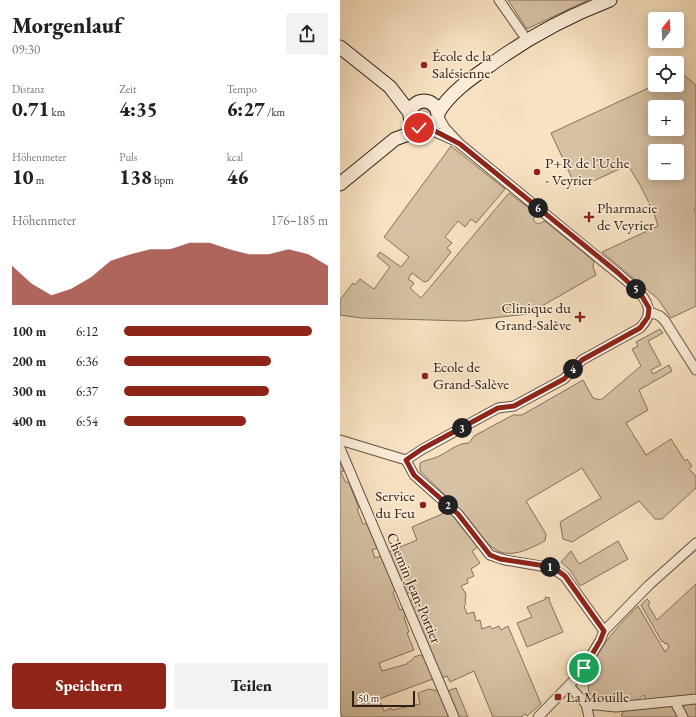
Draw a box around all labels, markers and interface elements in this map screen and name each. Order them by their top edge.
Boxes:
text: Morgenlauf [12,11,122,40]
north arrow [648,12,684,48]
map controls [648,12,684,180]
button: share [286,13,328,55]
text: 09:30 [12,41,40,58]
place label: École de la Salésienne [432,46,492,82]
button: locate [648,56,684,92]
marker: École de la Salésienne [419,60,429,70]
text: Distanz [12,82,44,96]
text: Zeit [119,82,136,96]
text: Tempo [227,82,257,96]
text: 0.71 [12,96,49,122]
text: 4:35 [119,96,158,122]
text: 6:27 [227,96,265,122]
button: + [648,100,684,136]
text: km [49,105,65,119]
text: /km [265,105,285,119]
pin [402,111,436,145]
icon: check [408,117,430,139]
button: − [648,144,684,180]
text: Höhenmeter [12,150,66,164]
text: Puls [119,150,137,164]
text: kcal [227,150,243,164]
place label: P+R de l'Uche - Veyrier [545,153,630,189]
text: 10 [12,164,34,190]
text: 138 [119,164,152,190]
text: 46 [227,164,248,190]
marker: P+R de l'Uche - Veyrier [532,167,542,177]
text: m [34,173,44,187]
text: bpm [152,173,174,187]
pin: 6 [528,198,548,218]
place label: Pharmacie de Veyrier [597,198,657,234]
text: 6 [535,201,541,215]
text: Höhenmeter [12,212,76,229]
text: 176–185 m [271,212,328,229]
marker: Pharmacie de Veyrier [584,212,594,222]
pin: 5 [626,279,646,299]
text: 5 [633,282,639,296]
place label: Clinique du Grand-Salève [495,298,571,334]
marker: Clinique du Grand-Salève [574,311,586,323]
text: 100 m [12,323,46,340]
text: 6:12 [76,323,98,340]
text: 200 m [12,353,46,370]
text: 6:36 [76,353,98,370]
place label: Ecole de Grand-Salève [433,357,509,393]
pin: 4 [563,359,583,379]
text: 4 [570,362,576,376]
marker: Ecole de Grand-Salève [420,371,430,381]
text: 300 m [12,383,46,400]
text: 6:37 [76,383,98,400]
text: 400 m [12,413,46,430]
text: 6:54 [76,413,98,430]
pin: 3 [452,418,472,438]
text: 3 [459,421,465,435]
place label: Service du Feu [375,486,415,522]
pin: 2 [438,495,458,515]
text: 2 [445,498,451,512]
marker: Service du Feu [418,500,428,510]
street label: Chemin Jean-Portier [383,529,446,646]
pin: 1 [540,557,560,577]
text: 1 [547,560,553,574]
pin [567,651,601,685]
icon: arrive [573,657,595,679]
button: Speichern [12,663,166,709]
button: Teilen [174,663,328,709]
place label: La Mouille [566,687,629,706]
scale bar [352,689,415,708]
text: 50 m [358,691,379,705]
marker: La Mouille [553,692,563,702]

